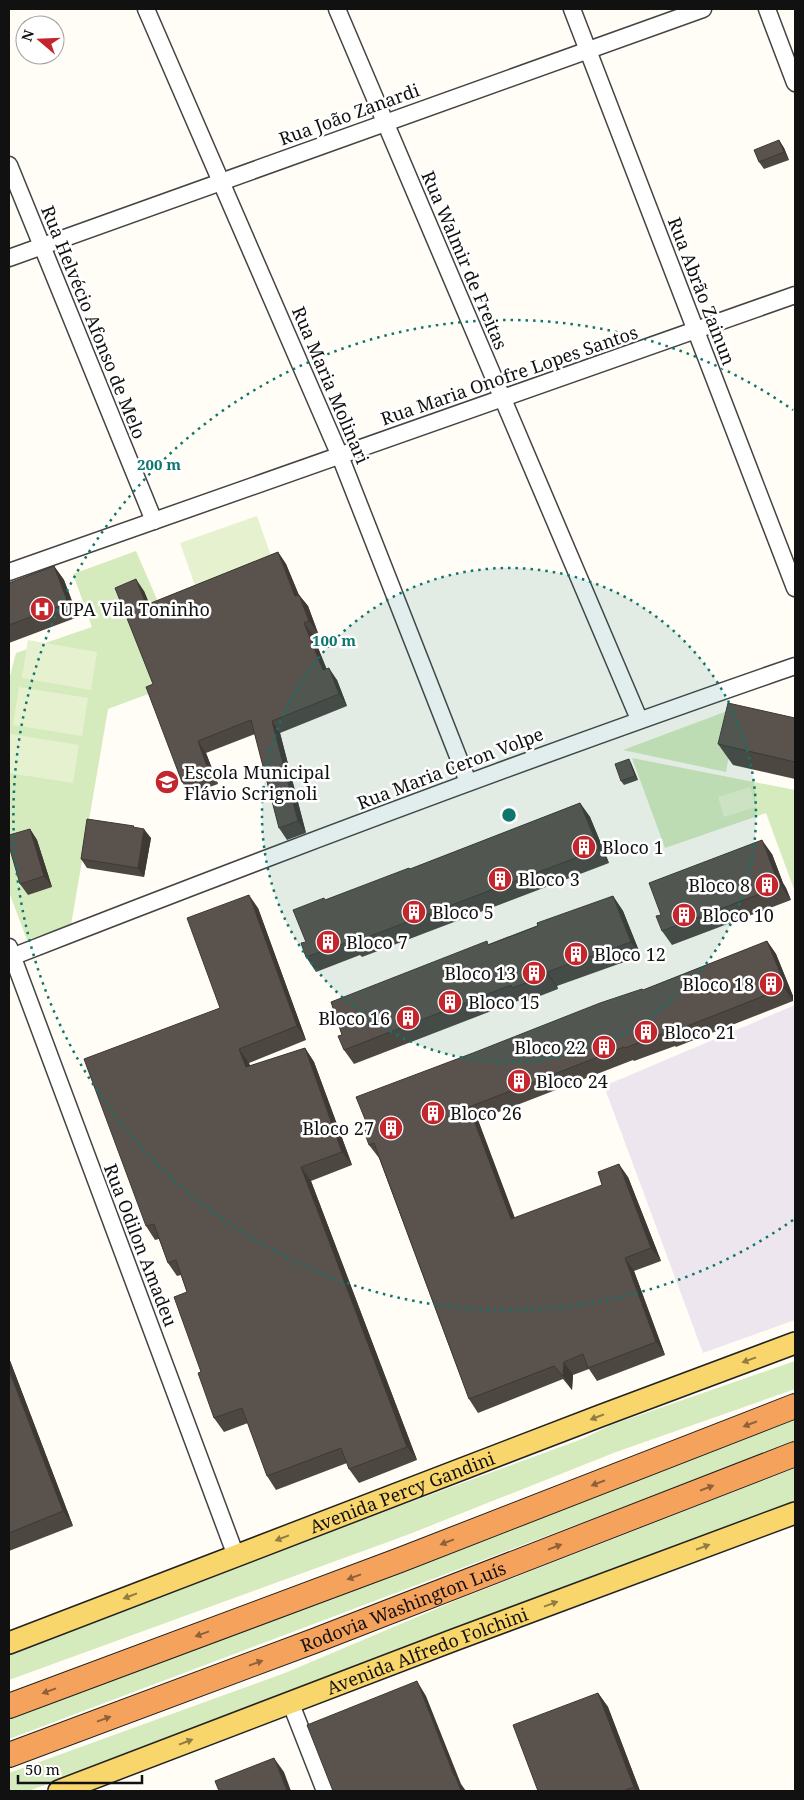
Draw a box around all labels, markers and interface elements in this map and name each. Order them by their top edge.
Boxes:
north arrow [15,15,65,65]
text: N [16,27,38,44]
street label: Rua João Zanardi [275,77,423,151]
street label: Rua Walmir de Freitas [416,167,514,353]
street label: Rua Helvécio Afonso de Melo [36,202,152,442]
street label: Rua Abrão Zainun [663,214,741,369]
street label: Rua Maria Molinari [287,303,375,468]
street label: Rua Maria Onofre Lopes Santos [377,320,641,430]
text: 200 m [137,454,181,474]
hospital icon: UPA Vila Toninho [29,596,55,622]
place label: UPA Vila Toninho [60,597,210,621]
text: 100 m [312,630,356,650]
street label: Rua Maria Ceron Volpe [353,721,547,815]
place label: Escola Municipal Flávio Scrignoli [184,760,330,805]
school or university icon: Escola Municipal Flávio Scrignoli [154,769,180,795]
centre of rings [500,806,518,824]
building icon: Bloco 1 [571,834,597,860]
place label: Bloco 1 [602,835,664,859]
building icon: Bloco 3 [487,866,513,892]
place label: Bloco 3 [518,867,580,891]
building icon: Bloco 8 [754,872,780,898]
place label: Bloco 8 [688,873,750,897]
building icon: Bloco 5 [401,899,427,925]
place label: Bloco 5 [432,900,494,924]
building icon: Bloco 10 [671,902,697,928]
place label: Bloco 10 [702,903,774,927]
building icon: Bloco 7 [315,929,341,955]
place label: Bloco 7 [346,930,408,954]
building icon: Bloco 12 [563,941,589,967]
place label: Bloco 12 [594,942,666,966]
building icon: Bloco 13 [521,960,547,986]
place label: Bloco 13 [444,961,516,985]
building icon: Bloco 18 [758,971,784,997]
place label: Bloco 18 [682,972,754,996]
building icon: Bloco 15 [437,989,463,1015]
place label: Bloco 15 [468,990,540,1014]
building icon: Bloco 16 [395,1005,421,1031]
place label: Bloco 16 [318,1006,390,1030]
building icon: Bloco 21 [633,1019,659,1045]
place label: Bloco 21 [664,1020,736,1044]
building icon: Bloco 22 [591,1034,617,1060]
place label: Bloco 22 [514,1035,586,1059]
building icon: Bloco 24 [506,1068,532,1094]
place label: Bloco 24 [536,1069,608,1093]
building icon: Bloco 26 [420,1100,446,1126]
place label: Bloco 26 [450,1101,522,1125]
building icon: Bloco 27 [378,1115,404,1141]
place label: Bloco 27 [302,1116,374,1140]
street label: Rua Odilon Amadeu [99,1160,183,1330]
one-way arrow [741,1356,756,1364]
one-way arrow [589,1413,604,1421]
one-way arrow [743,1420,757,1428]
street label: Avenida Percy Gandini [306,1446,498,1538]
one-way arrow [591,1480,606,1487]
one-way arrow [699,1484,714,1492]
one-way arrow [274,1534,289,1542]
one-way arrow [439,1538,454,1546]
one-way arrow [548,1543,562,1551]
one-way arrow [696,1543,711,1551]
street label: Rodovia Washington Luís [297,1556,509,1657]
one-way arrow [346,1573,361,1581]
one-way arrow [123,1593,138,1600]
one-way arrow [544,1600,559,1608]
street label: Avenida Alfredo Folchini [323,1601,531,1700]
one-way arrow [194,1631,209,1638]
one-way arrow [249,1659,264,1667]
one-way arrow [42,1688,57,1695]
one-way arrow [96,1715,111,1722]
one-way arrow [179,1738,194,1746]
scale bar [18,1752,141,1784]
text: 50 m [25,1759,60,1779]

